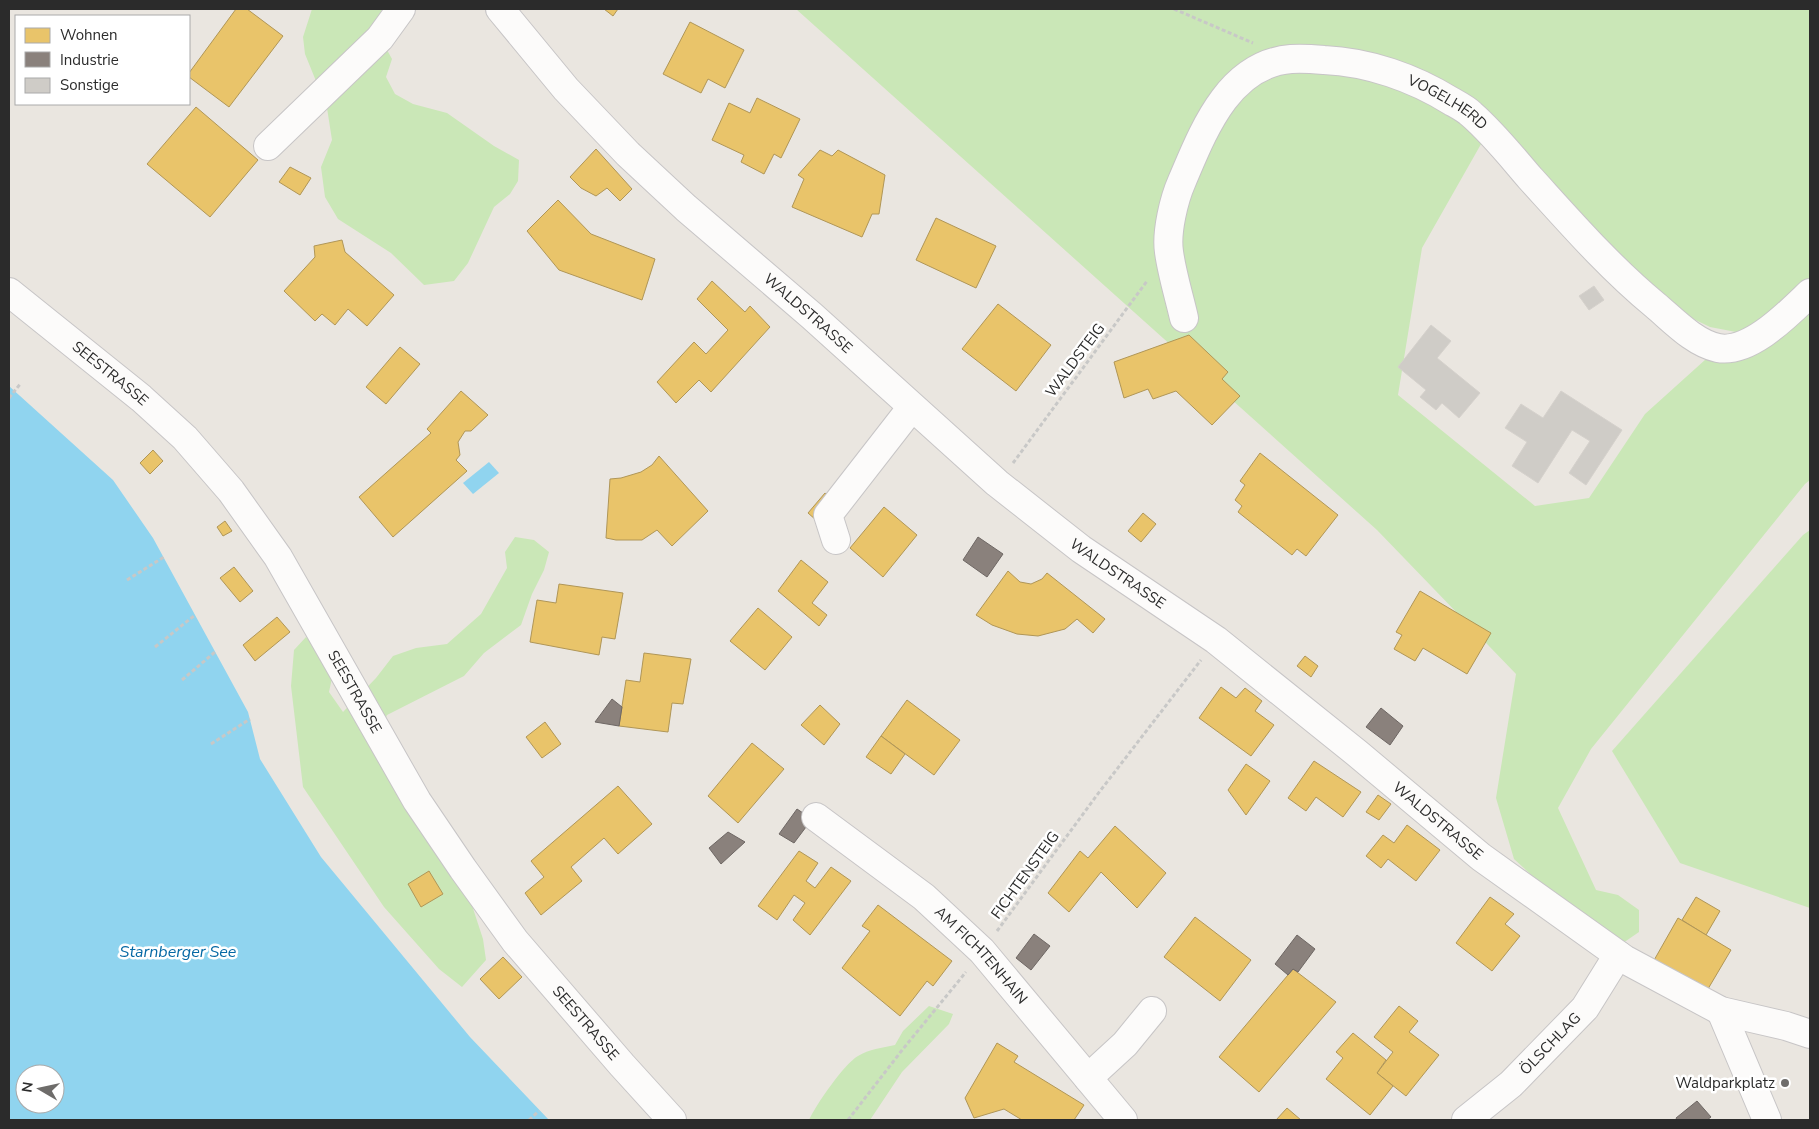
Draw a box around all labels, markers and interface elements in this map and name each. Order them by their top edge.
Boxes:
legend [15,15,190,105]
text: Wohnen [60,25,118,45]
text: Industrie [60,50,119,70]
street label: VOGELHERD [1404,70,1492,134]
text: Sonstige [60,75,119,95]
street label: WALDSTRASSE [759,269,857,358]
street label: WALDSTEIG [1041,319,1109,401]
street label: SEESTRASSE [68,337,153,410]
street label: WALDSTRASSE [1066,534,1170,613]
street label: SEESTRASSE [323,647,386,737]
street label: WALDSTRASSE [1389,777,1487,865]
street label: FICHTENSTEIG [986,827,1064,923]
street label: AM FICHTENHAIN [930,902,1032,1008]
water label: Starnberger See [120,941,237,963]
street label: SEESTRASSE [548,981,624,1065]
street label: ÖLSCHLAG [1515,1008,1585,1079]
north arrow [15,1064,65,1114]
place label: Waldparkplatz [1675,1073,1775,1093]
marker: Waldparkplatz [1779,1077,1791,1089]
text: N [17,1080,38,1094]

